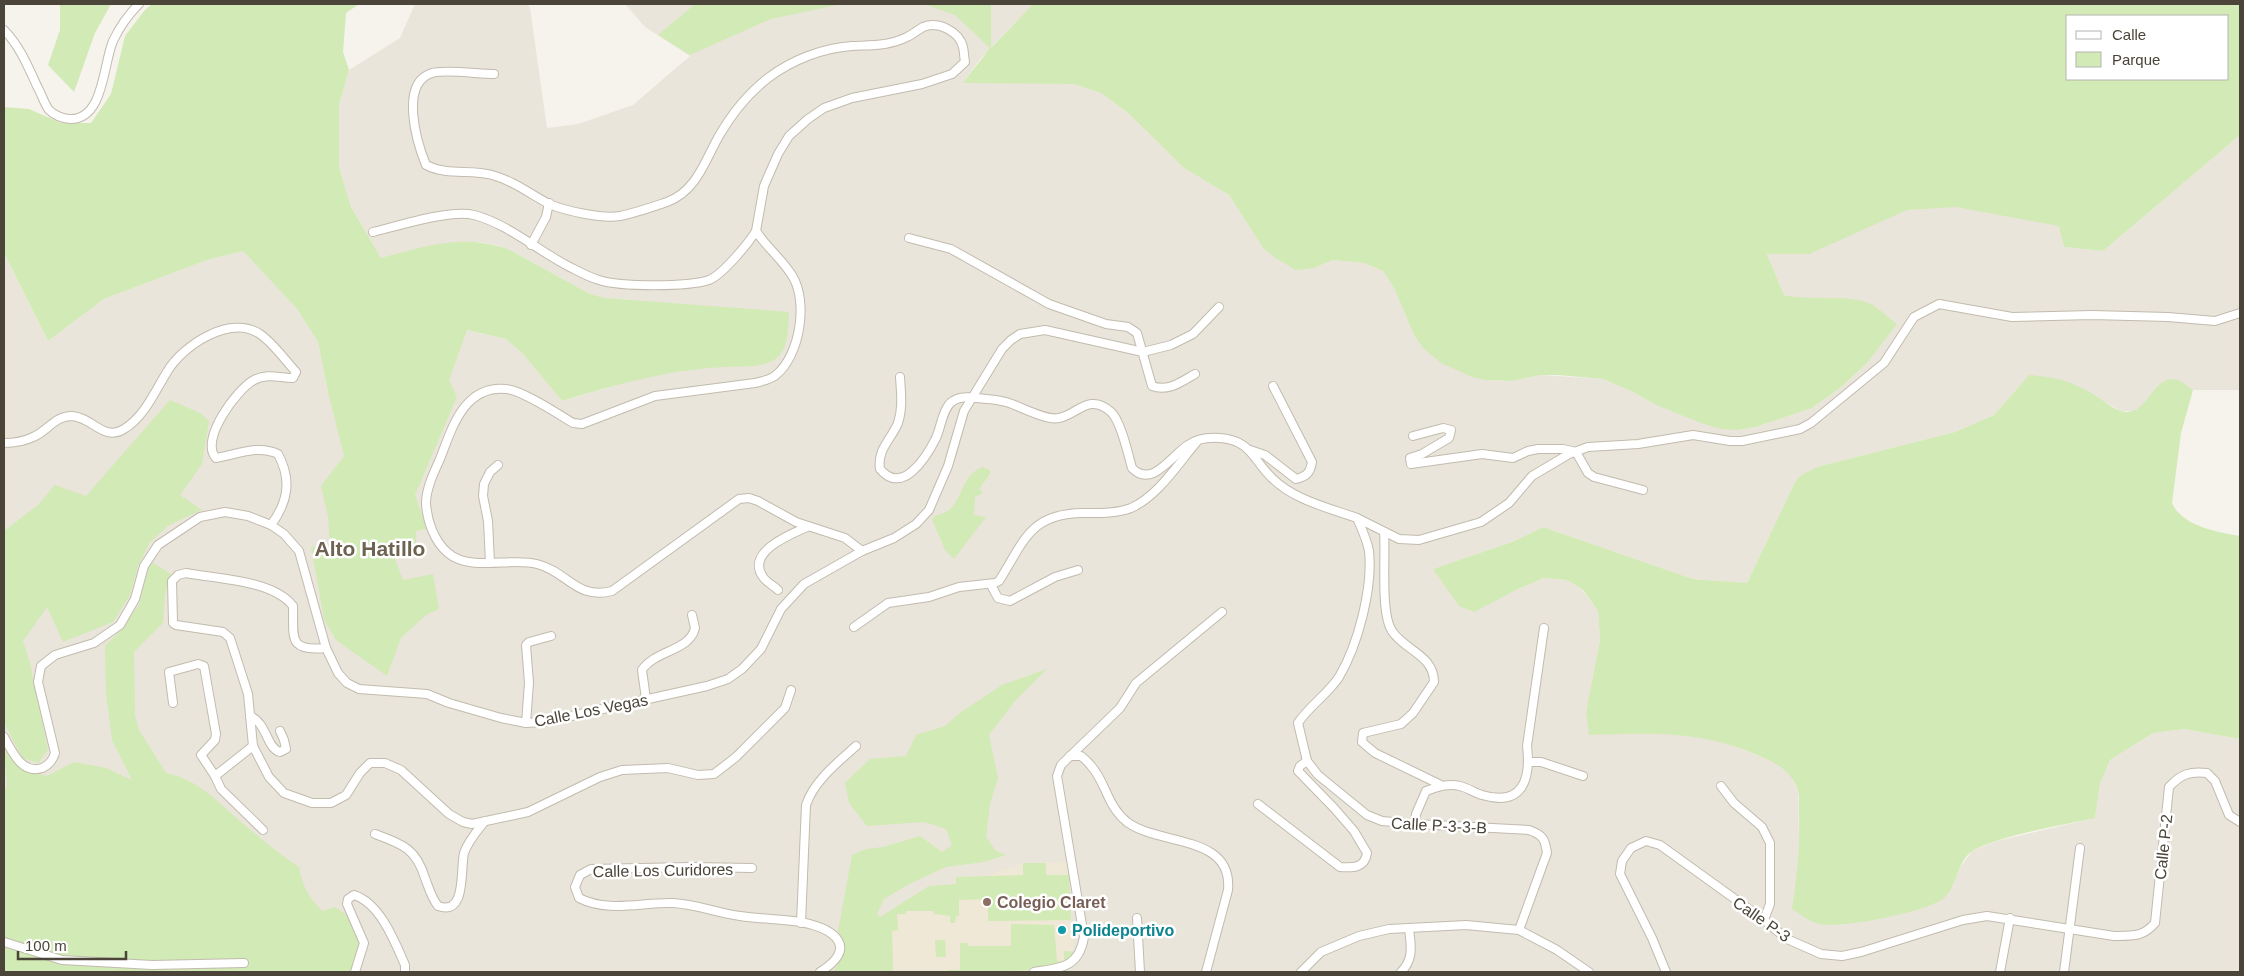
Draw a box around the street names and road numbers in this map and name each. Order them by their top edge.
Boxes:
street label: Calle Los Vegas [533,691,649,730]
street label: Calle P-2 [2152,813,2175,881]
street label: Calle P-3-3-B [1391,814,1487,837]
street label: Calle Los Curidores [593,861,733,880]
street label: Calle P-3 [1730,894,1794,945]

